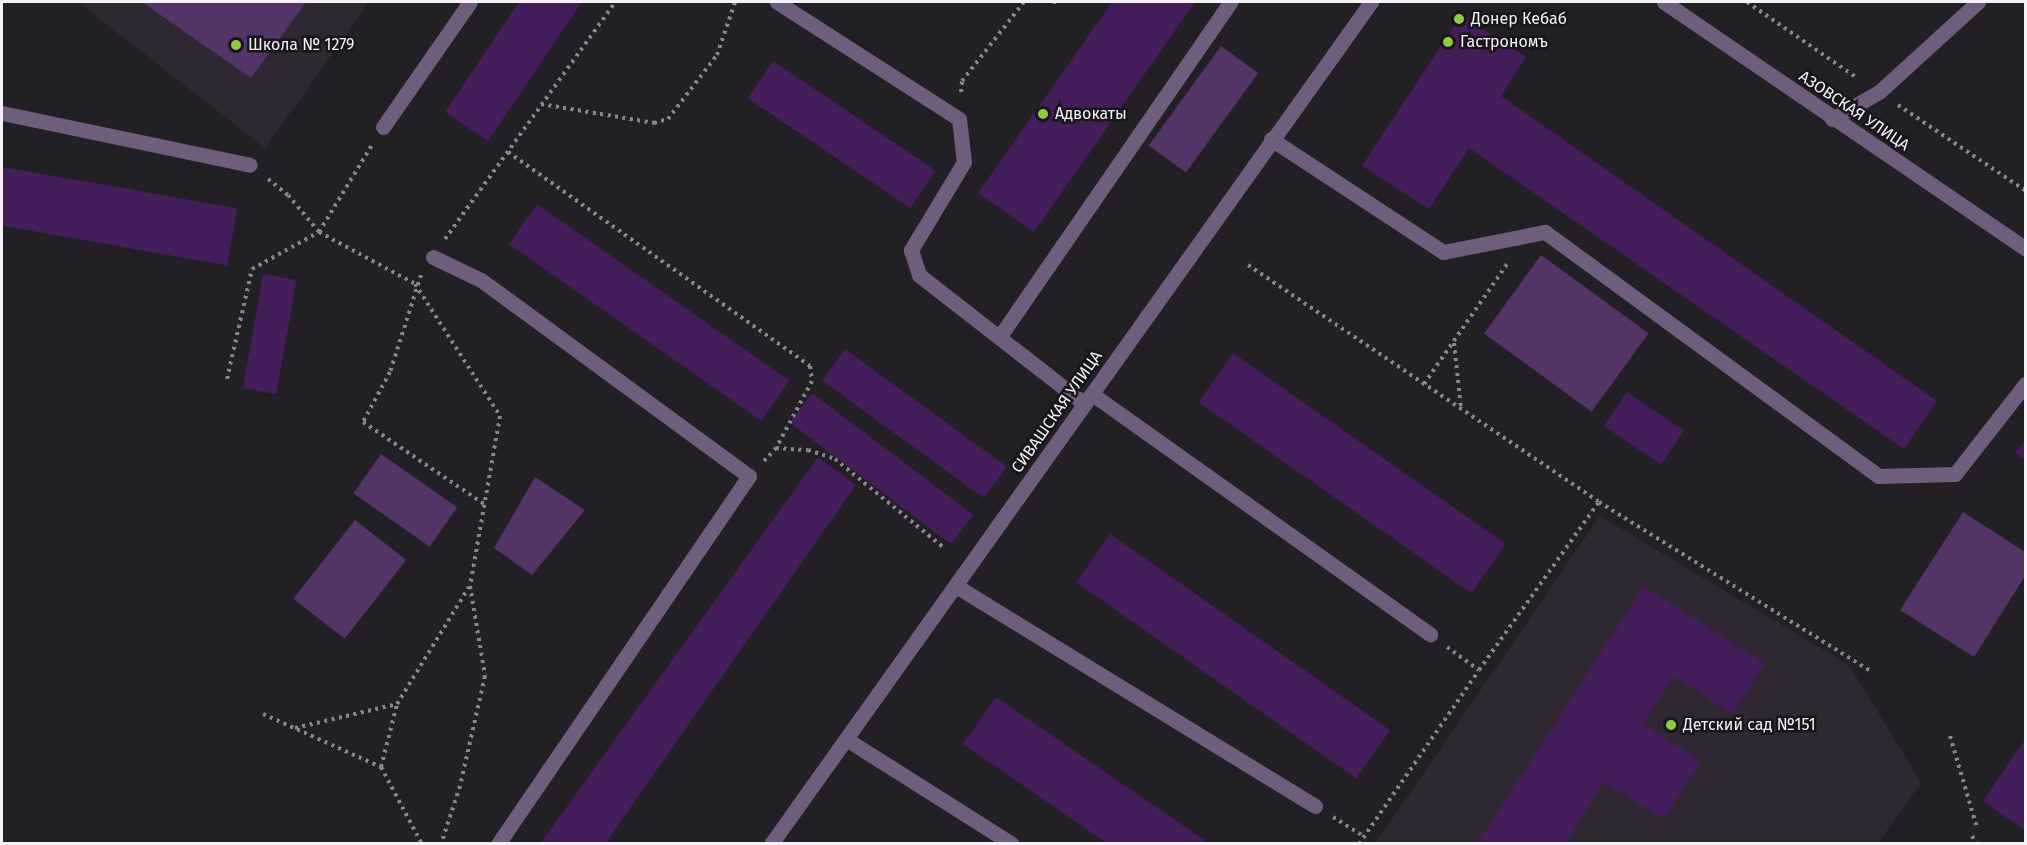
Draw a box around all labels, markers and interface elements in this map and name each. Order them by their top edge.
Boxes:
place label: Донер Кебаб [1471,9,1567,29]
marker: Донер Кебаб [1452,12,1466,26]
place label: Гастрономъ [1460,32,1548,52]
place label: Школа № 1279 [248,35,354,55]
marker: Гастрономъ [1441,35,1455,49]
marker: Школа № 1279 [229,38,243,52]
street label: АЗОВСКАЯ УЛИЦА [1795,67,1913,155]
place label: Адвокаты [1055,104,1127,124]
marker: Адвокаты [1036,107,1050,121]
street label: СИВАШСКАЯ УЛИЦА [1008,347,1106,477]
place label: Детский сад №151 [1683,715,1816,735]
marker: Детский сад №151 [1664,718,1678,732]

